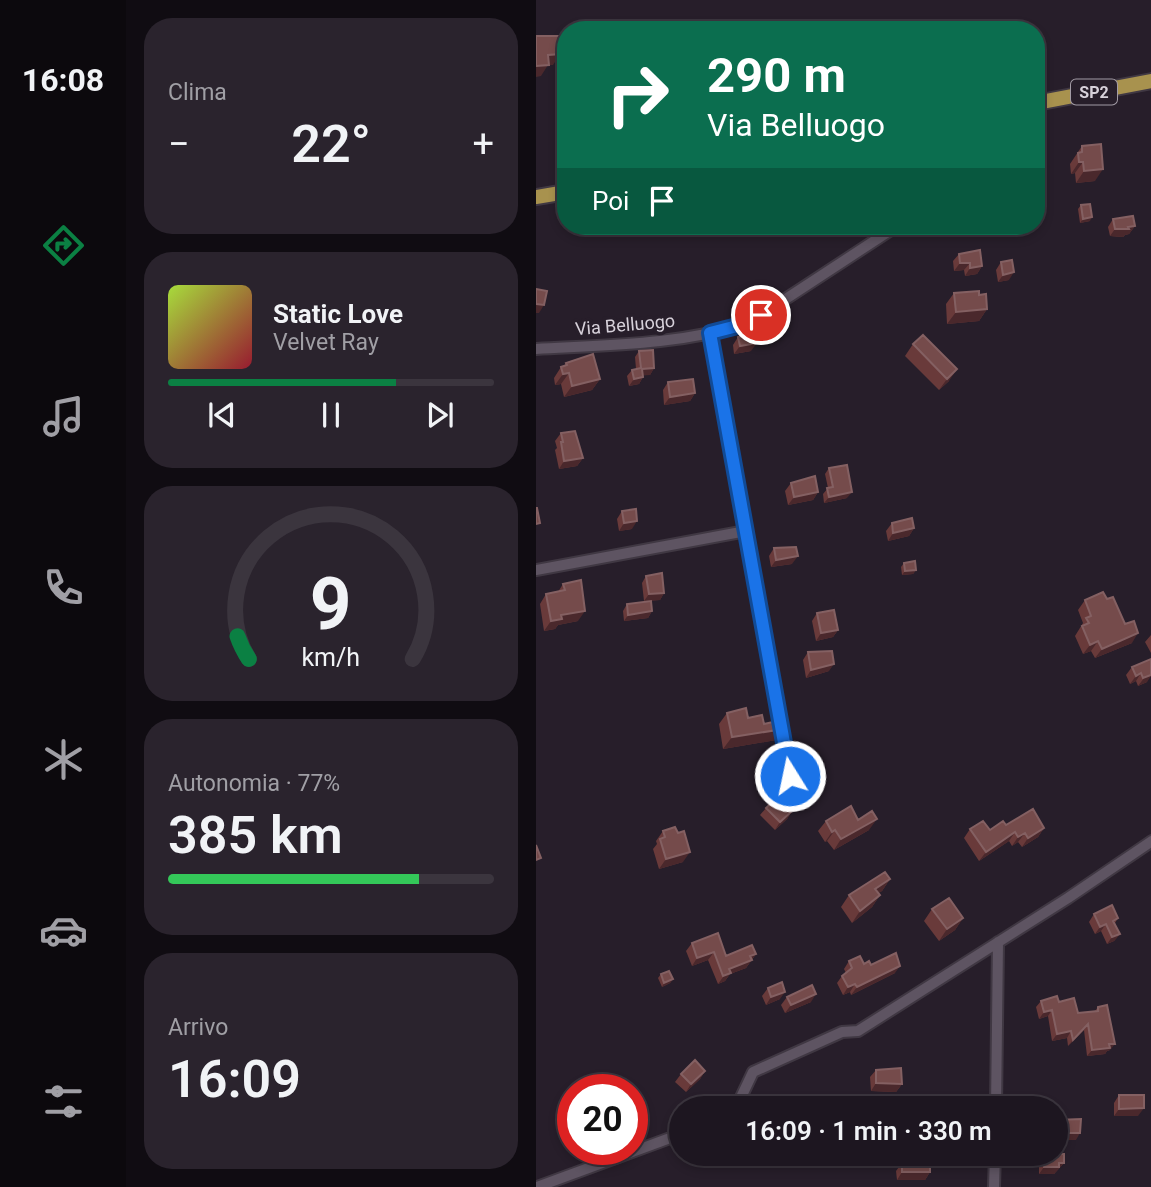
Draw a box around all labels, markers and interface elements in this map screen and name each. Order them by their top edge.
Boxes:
text: 290 m [707,47,846,104]
icon: right [592,49,683,140]
text: 16:08 [22,61,104,99]
text: Clima [168,79,227,106]
road number: SP2 [1071,80,1117,104]
text: Via Belluogo [707,106,885,144]
text: 22° [291,114,371,175]
text: − [168,122,190,166]
text: + [472,122,494,166]
icon: arrive [643,182,681,220]
text: Poi [592,186,629,216]
icon: directions [39,221,88,270]
pin [731,285,791,345]
icon: arrive [742,296,780,334]
text: Static Love [273,299,403,329]
street label: Via Belluogo [574,310,676,339]
text: Velvet Ray [273,329,379,356]
icon: music [39,392,88,441]
icon: previous [203,396,241,434]
icon: pause [312,396,350,434]
icon: next [421,396,459,434]
text: 9 [310,562,352,648]
icon: phone [39,563,88,612]
text: km/h [302,643,360,672]
icon: climate [39,735,88,784]
position arrow [753,739,827,813]
text: Autonomia · 77% [168,770,340,797]
text: 385 km [168,805,343,866]
icon: car [39,906,88,955]
text: Arrivo [168,1014,228,1041]
text: 16:09 [168,1049,301,1110]
speed limit sign: 20 [557,1074,648,1165]
icon: filters [39,1077,88,1126]
text: 16:09 · 1 min · 330 m [745,1116,992,1146]

